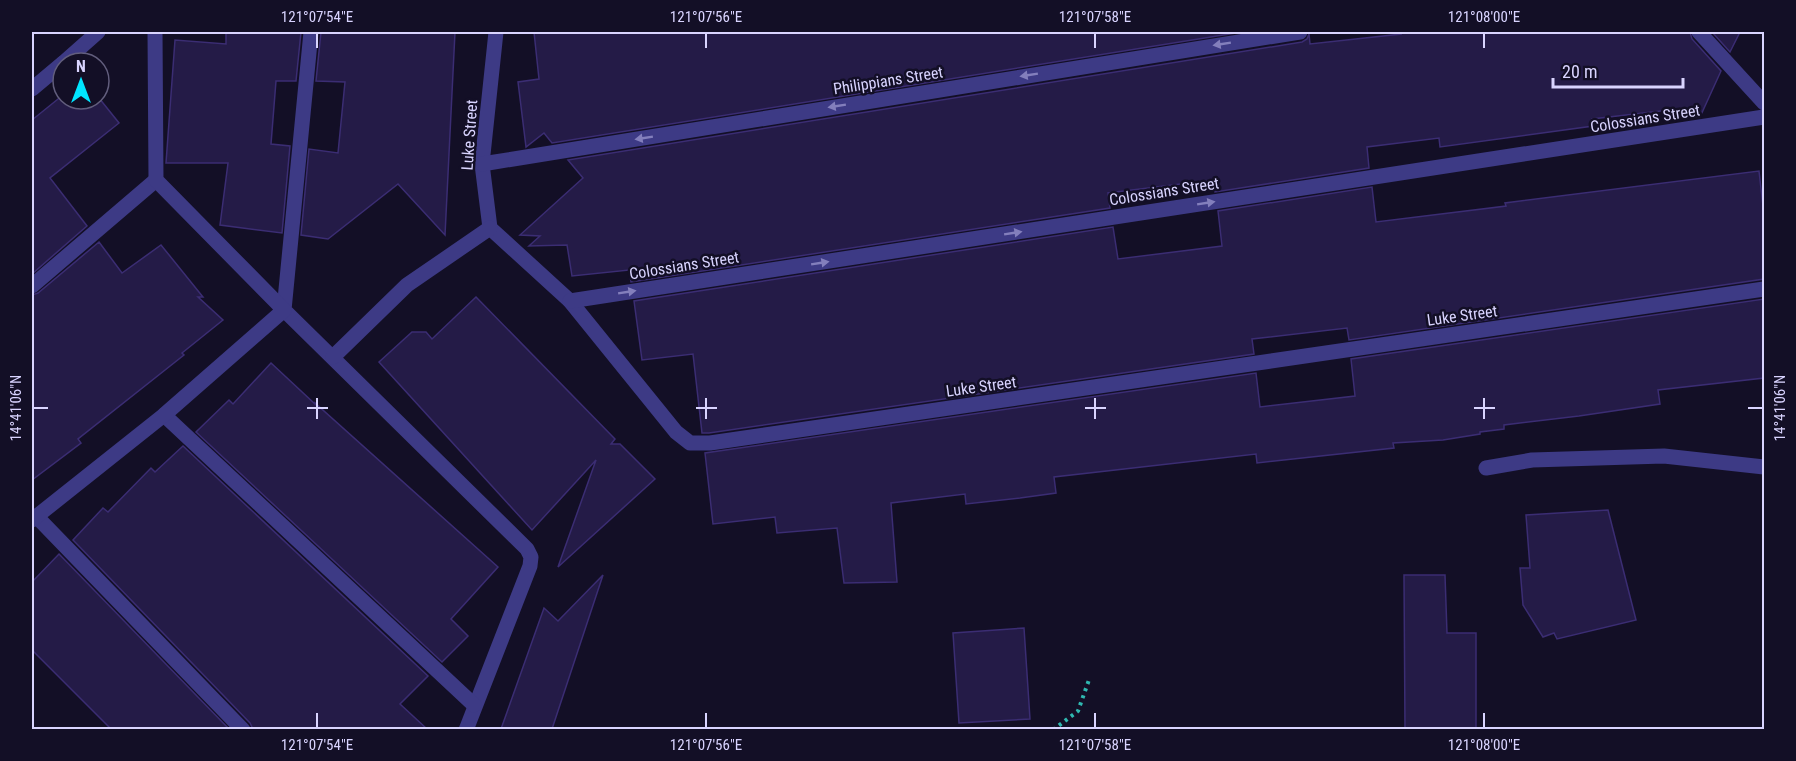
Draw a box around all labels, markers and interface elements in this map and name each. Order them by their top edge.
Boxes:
text: 121°07'54"E [281,8,353,26]
text: 121°07'56"E [670,8,742,26]
text: 121°07'58"E [1059,8,1131,26]
text: 121°08'00"E [1448,8,1520,26]
one-way arrow [1212,40,1231,49]
north arrow [51,51,111,111]
scale bar [1553,51,1684,89]
text: N [76,57,86,76]
text: 20 m [1562,61,1597,82]
street label: Philippians Street [832,62,945,99]
one-way arrow [1019,71,1038,80]
street label: Luke Street [458,99,481,171]
street label: Colossians Street [1589,100,1702,137]
one-way arrow [827,102,846,111]
one-way arrow [634,133,653,142]
street label: Colossians Street [1108,173,1221,210]
one-way arrow [1196,199,1215,208]
one-way arrow [1003,228,1022,237]
street label: Colossians Street [628,247,741,284]
one-way arrow [811,258,830,267]
one-way arrow [618,288,637,297]
street label: Luke Street [1426,301,1499,330]
street label: Luke Street [945,372,1018,401]
text: 14°41'06"N [7,375,25,441]
text: 14°41'06"N [1771,375,1789,441]
text: 121°07'54"E [281,736,353,754]
text: 121°07'56"E [670,736,742,754]
text: 121°07'58"E [1059,736,1131,754]
text: 121°08'00"E [1448,736,1520,754]

